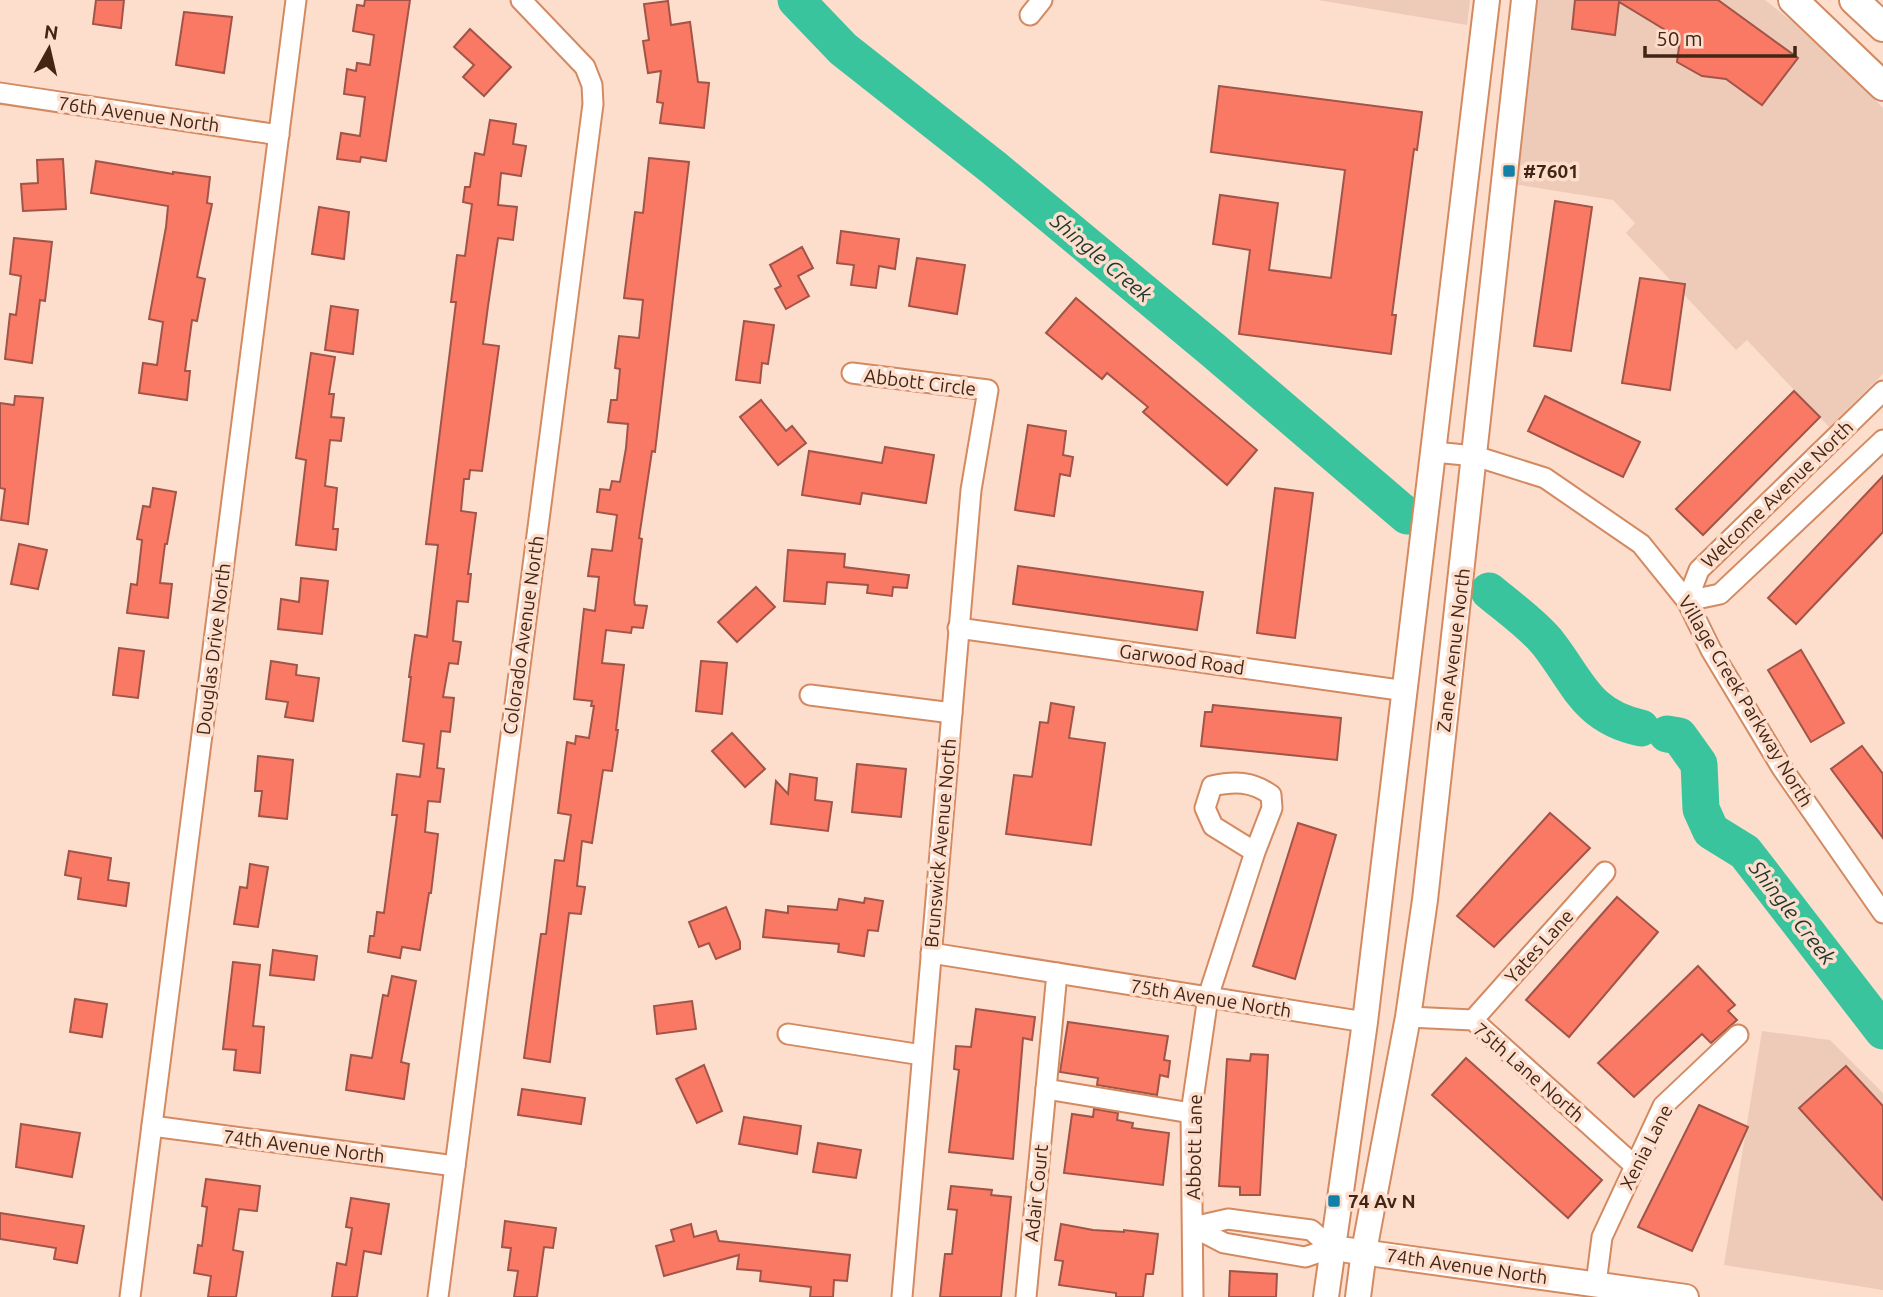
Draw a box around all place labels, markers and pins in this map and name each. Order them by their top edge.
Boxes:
place label: #7601 [1523,160,1579,182]
marker: #7601 [1501,163,1517,179]
place label: 74 Av N [1348,1190,1416,1212]
marker: 74 Av N [1326,1193,1342,1209]

